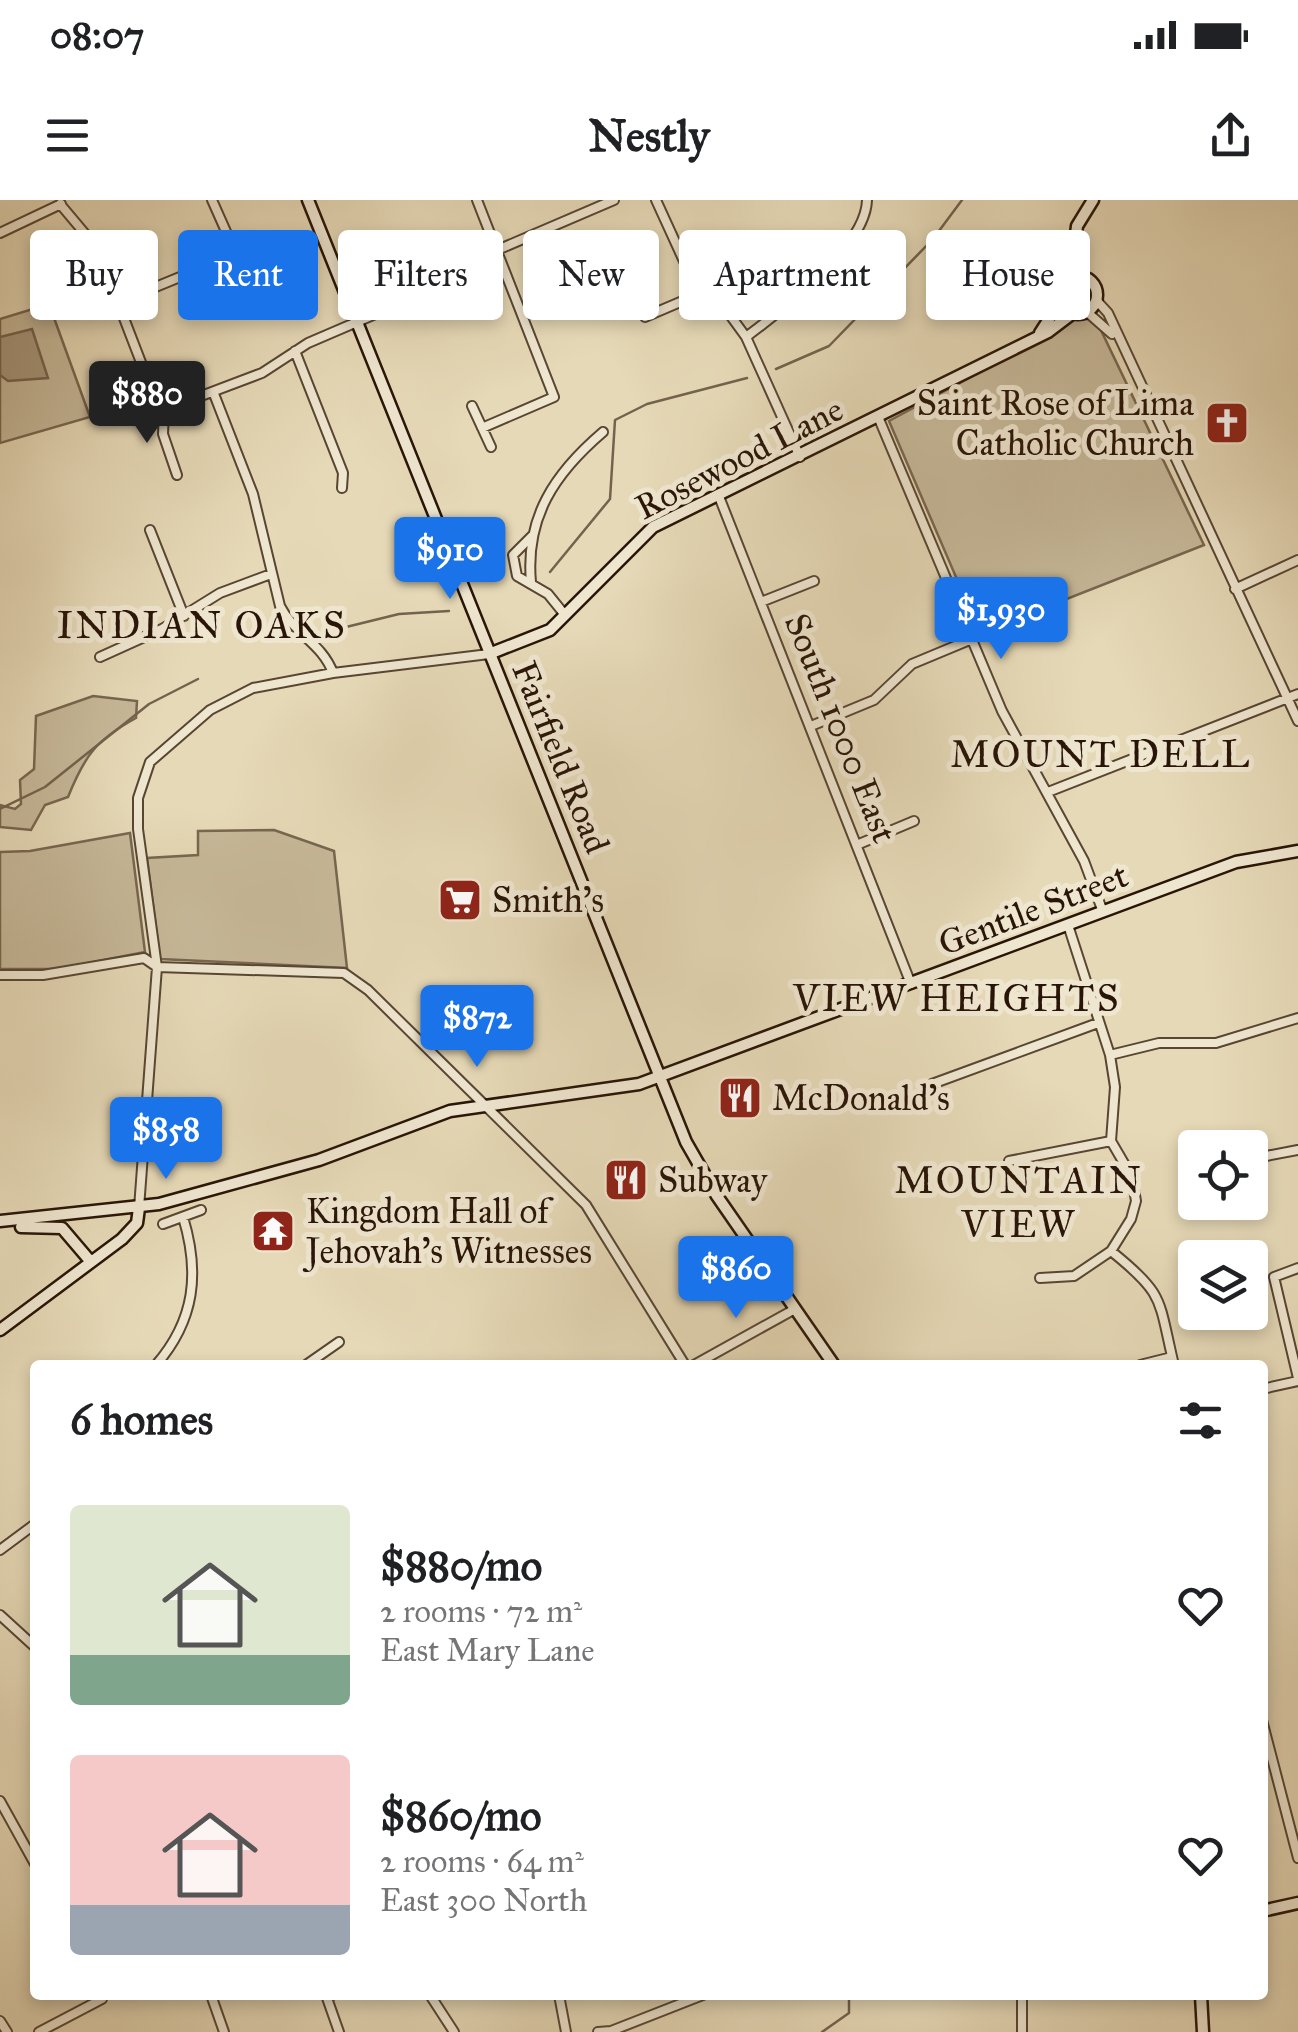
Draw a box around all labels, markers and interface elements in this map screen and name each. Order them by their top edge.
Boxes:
text: 08:07 [50,12,144,58]
icon: menu [40,108,95,163]
text: Nestly [588,108,710,163]
icon: share [1203,108,1258,163]
chip: Buy [30,230,158,320]
chip: Rent [178,230,318,320]
chip: Filters [338,230,503,320]
chip: New [523,230,659,320]
chip: Apartment [679,230,906,320]
chip: House [926,230,1090,320]
pin: $880 [88,361,206,446]
text: $880 [111,374,183,413]
place label: Saint Rose of Lima Catholic Church [917,382,1194,465]
street label: Rosewood Lane [628,388,850,529]
church icon: Saint Rose of Lima Catholic Church [1204,400,1250,446]
pin: $910 [391,517,509,602]
text: $910 [416,530,484,569]
pin: $1,930 [920,577,1082,662]
text: $1,930 [957,590,1045,629]
district label: INDIAN OAKS [57,602,347,648]
street label: South 1000 East [775,607,906,849]
street label: Fairfield Road [502,655,619,860]
district label: MOUNT DELL [950,731,1252,777]
street label: Gentile Street [932,854,1134,965]
supermarket icon: Smith's [437,877,483,923]
place label: Smith's [492,879,604,922]
district label: VIEW HEIGHTS [792,975,1121,1021]
pin: $872 [418,985,536,1070]
text: $872 [442,998,512,1037]
restaurant icon: McDonald's [717,1075,763,1121]
place label: McDonald's [772,1077,950,1120]
pin: $858 [107,1097,225,1182]
text: $858 [132,1110,200,1149]
map controls [1178,1130,1268,1330]
button: locate [1178,1130,1268,1220]
restaurant icon: Subway [603,1157,649,1203]
district label: MOUNTAIN VIEW [894,1157,1144,1247]
place label: Subway [658,1159,768,1202]
place label: Kingdom Hall of Jehovah's Witnesses [302,1190,592,1273]
temple icon: Kingdom Hall of Jehovah's Witnesses [250,1208,296,1254]
pin: $860 [677,1236,795,1321]
button: layers [1178,1240,1268,1330]
text: $860 [700,1249,772,1288]
icon: filters [1173,1393,1228,1448]
text: 6 homes [70,1394,213,1446]
text: $880/mo [380,1540,542,1592]
icon: home [150,1545,270,1665]
icon: heart [1173,1578,1228,1633]
text: 2 rooms · 72 m² [380,1592,582,1631]
text: East Mary Lane [380,1631,595,1670]
text: $860/mo [380,1790,541,1842]
icon: home [150,1795,270,1915]
icon: heart [1173,1828,1228,1883]
text: 2 rooms · 64 m² [380,1842,584,1881]
text: East 300 North [380,1881,587,1920]

